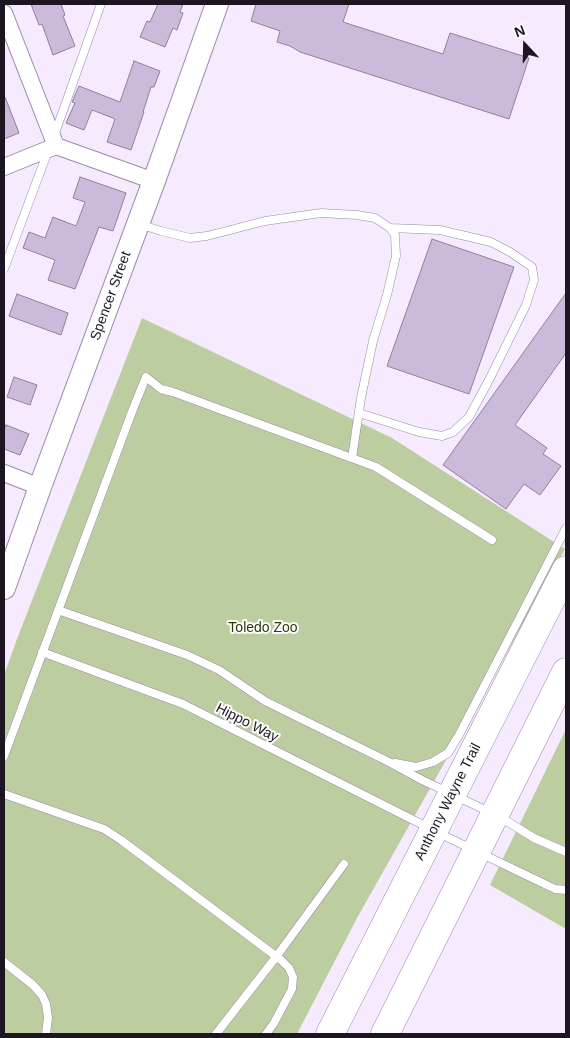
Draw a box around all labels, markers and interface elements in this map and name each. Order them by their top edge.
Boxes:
north arrow [500,20,550,70]
text: N [512,22,527,40]
street label: Spencer Street [87,249,135,343]
park label: Toledo Zoo [228,620,298,636]
street label: Hippo Way [213,700,281,746]
street label: Anthony Wayne Trail [411,741,485,863]

